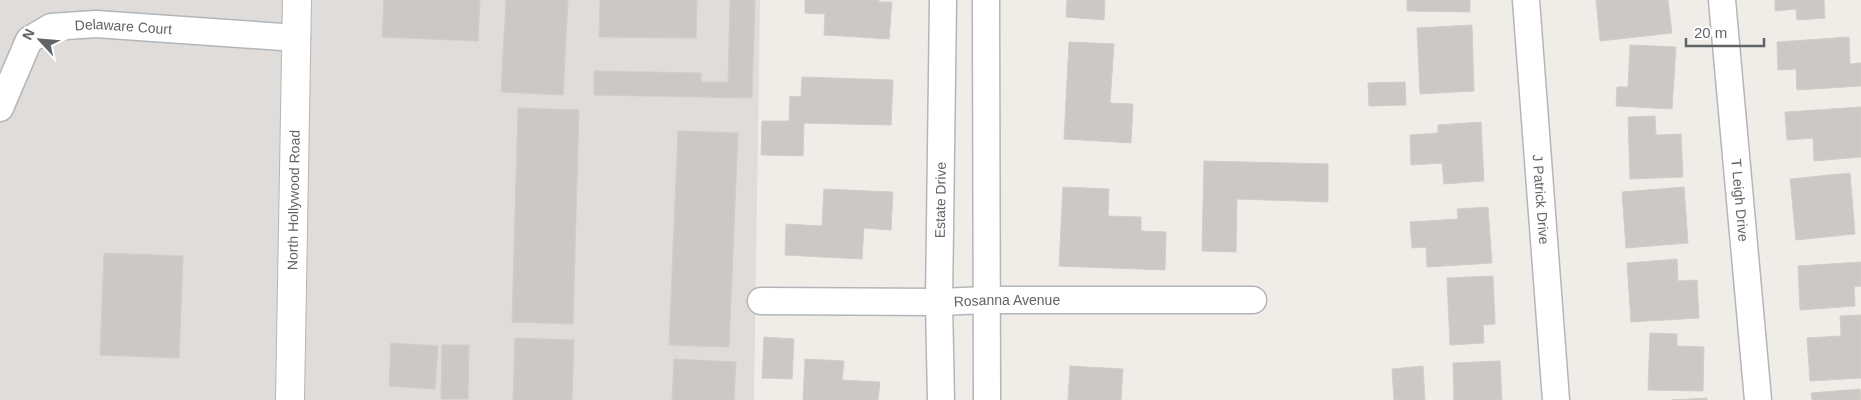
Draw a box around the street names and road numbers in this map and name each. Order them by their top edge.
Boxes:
street label: Delaware Court [74,16,173,37]
street label: North Hollywood Road [284,130,303,270]
street label: J Patrick Drive [1530,154,1552,245]
street label: T Leigh Drive [1728,158,1752,243]
street label: Estate Drive [932,162,949,238]
street label: Rosanna Avenue [953,292,1060,309]

